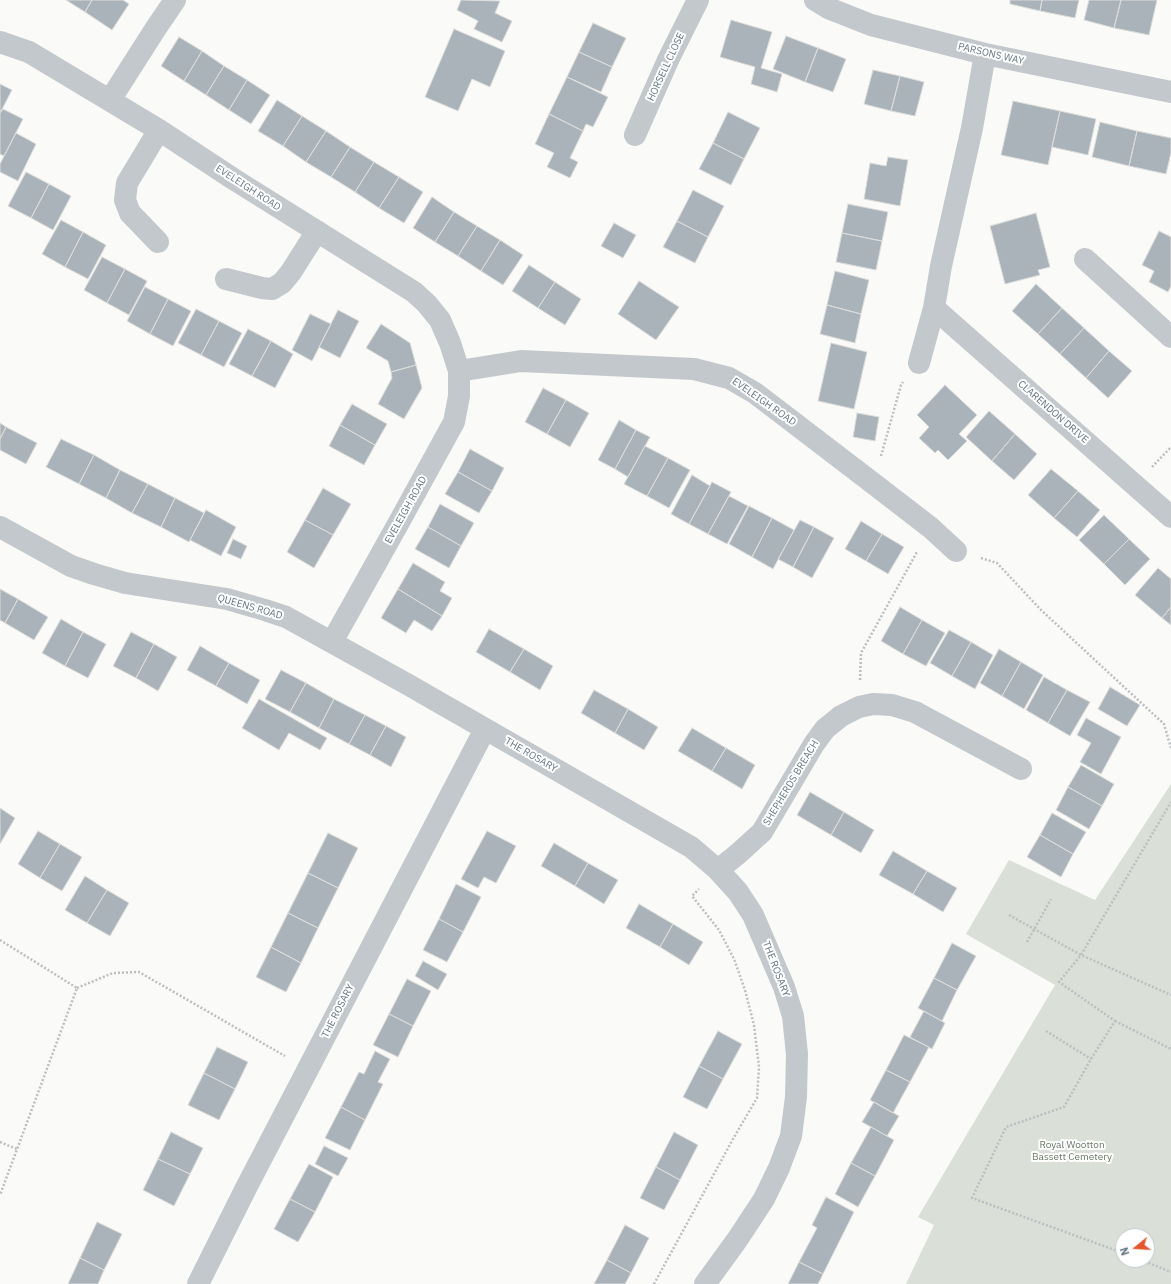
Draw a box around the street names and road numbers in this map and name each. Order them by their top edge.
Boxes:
street label: HORSELL CLOSE [645,31,687,103]
street label: PARSONS WAY [957,41,1025,67]
street label: EVELEIGH ROAD [213,162,283,214]
street label: EVELEIGH ROAD [730,376,798,428]
street label: CLARENDON DRIVE [1015,378,1091,446]
street label: EVELEIGH ROAD [383,474,429,546]
street label: QUEENS ROAD [216,592,284,622]
street label: THE ROSARY [503,735,559,775]
street label: SHEPHERDS BREACH [761,738,821,828]
street label: THE ROSARY [760,940,792,998]
street label: THE ROSARY [319,982,357,1040]

